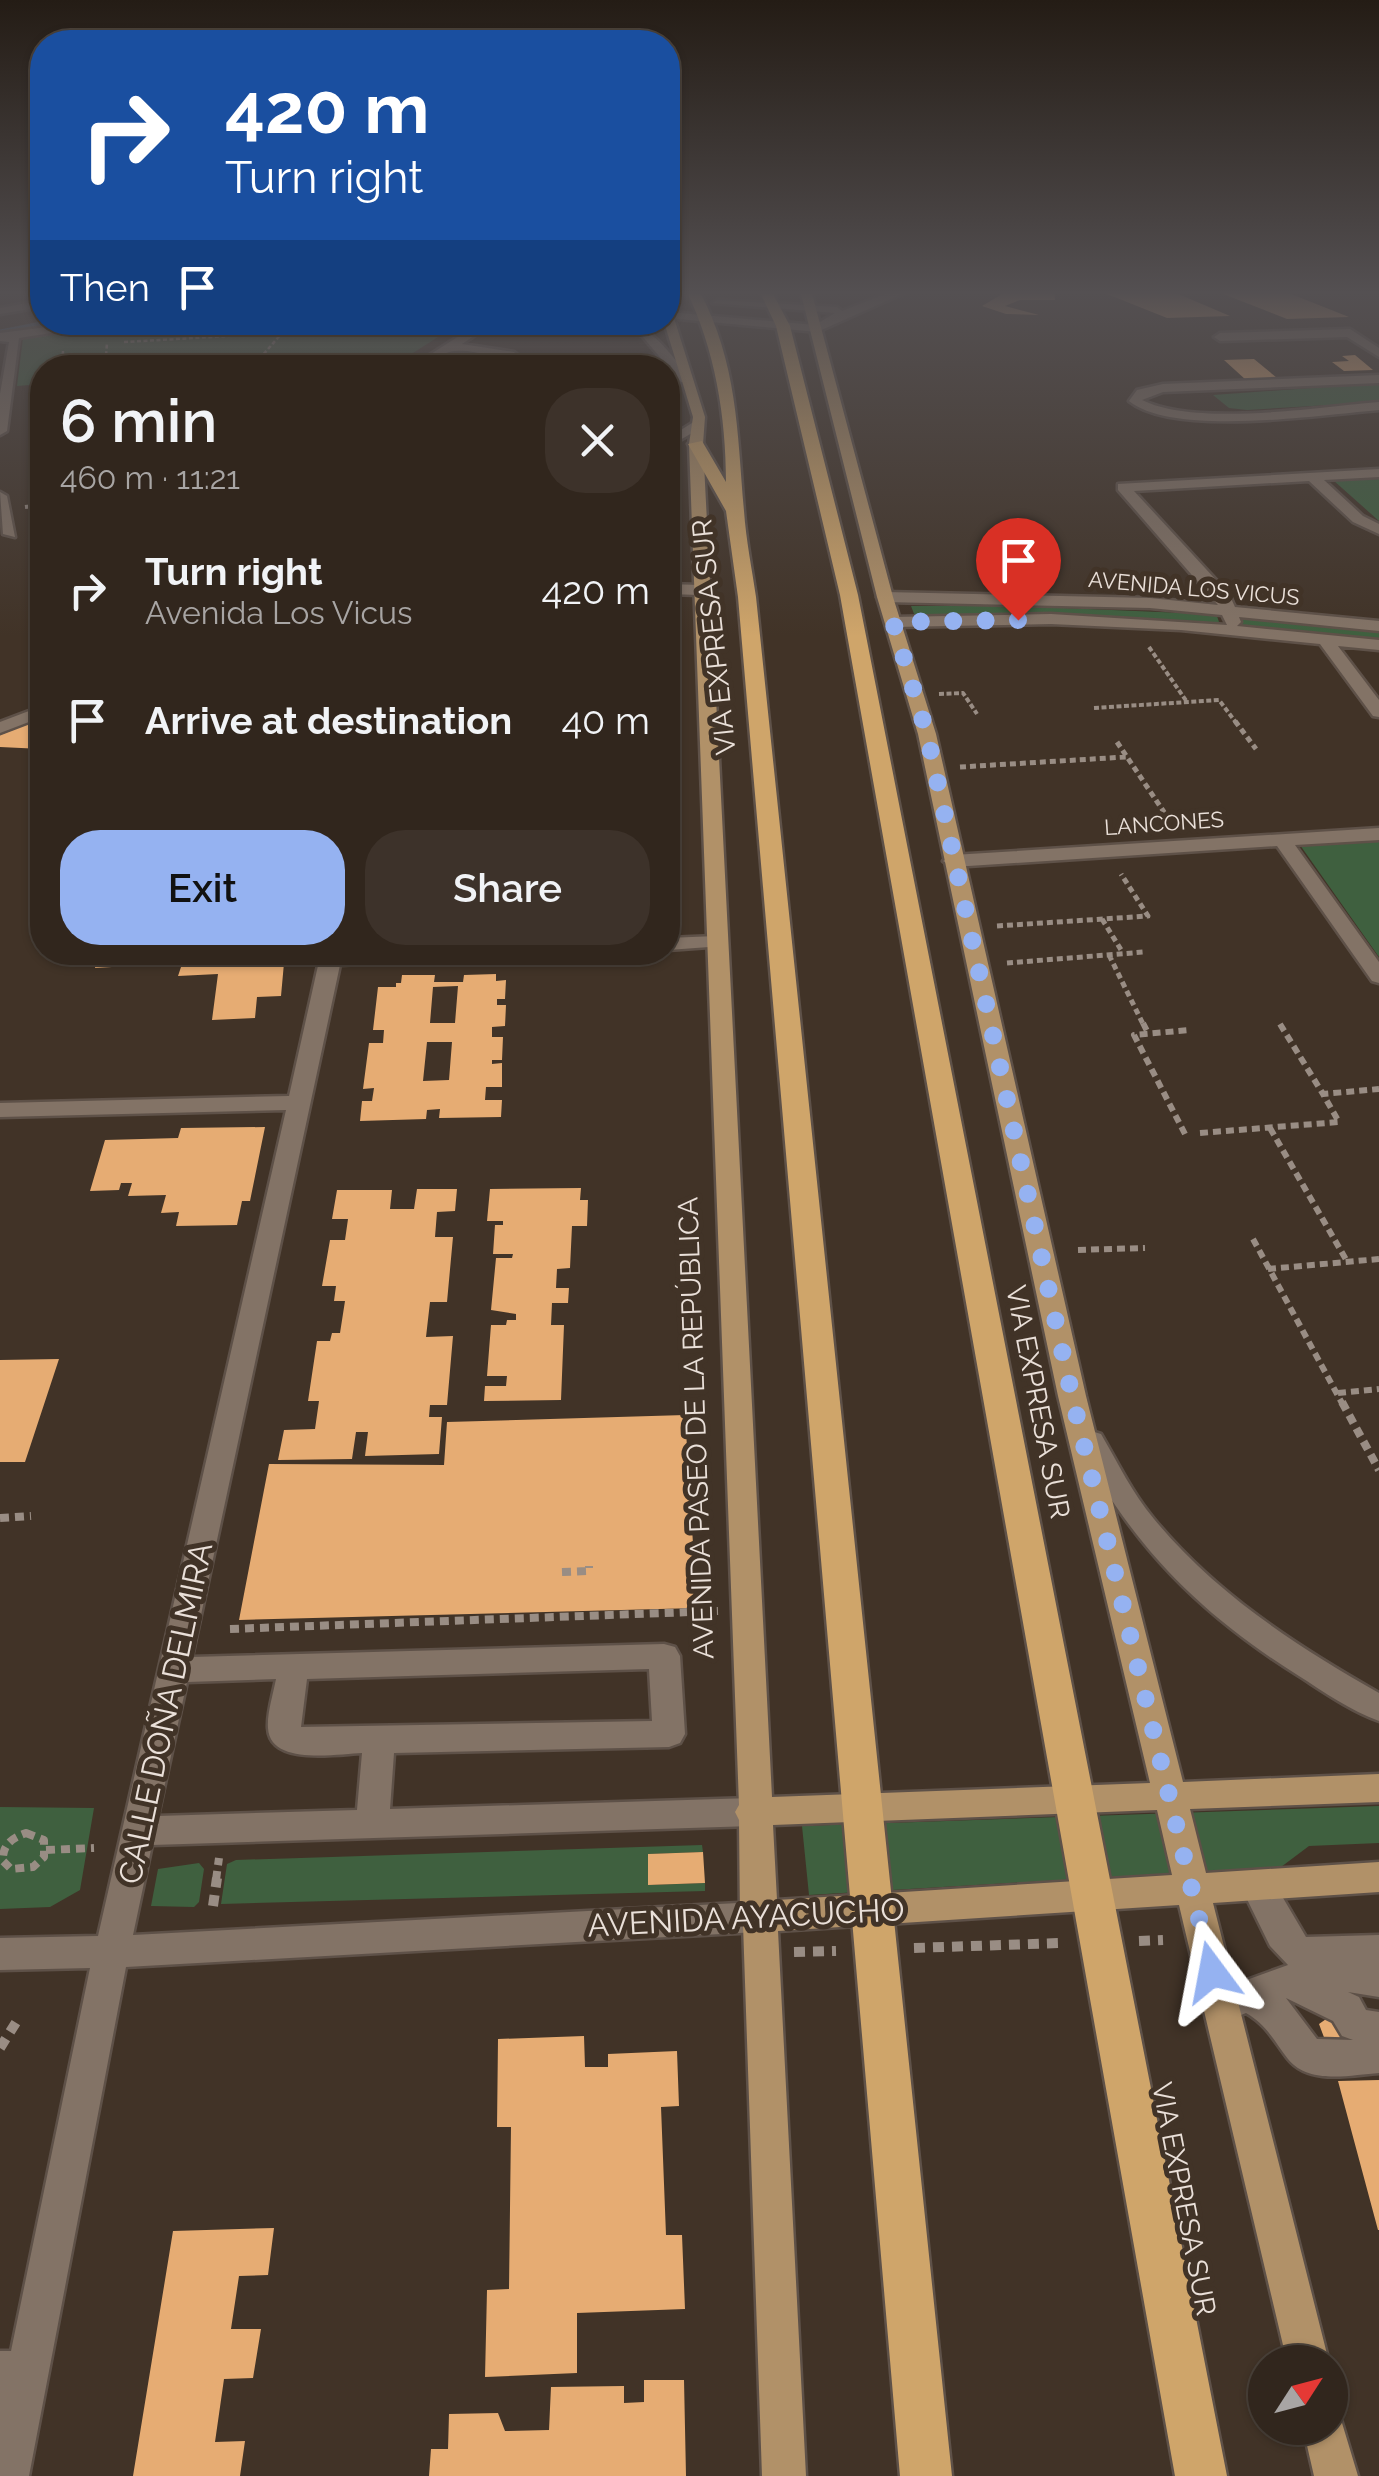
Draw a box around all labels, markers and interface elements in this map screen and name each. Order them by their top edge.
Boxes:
text: 420 m [225,67,429,149]
icon: right [60,70,190,200]
text: Turn right [225,151,423,204]
icon: arrive [170,260,225,315]
text: Then [60,265,150,310]
text: 6 min [60,386,217,456]
button: close [545,388,650,493]
text: 460 m · 11:21 [60,459,240,496]
street label: VIA EXPRESA SUR [685,518,743,756]
pin [976,518,1061,621]
icon: arrive [991,533,1046,588]
text: Turn right [145,549,322,594]
icon: right [60,563,115,618]
street label: AVENIDA LOS VICUS [1087,566,1301,610]
text: 420 m [542,568,650,613]
text: Avenida Los Vicus [145,594,413,631]
icon: arrive [60,693,115,748]
text: Arrive at destination [145,698,512,743]
text: 40 m [561,698,650,743]
street label: LANCONES [1103,806,1225,840]
button: Exit [60,830,345,945]
button: Share [365,830,650,945]
street label: AVENIDA PASEO DE LA REPÚBLICA [671,1196,721,1660]
street label: VIA EXPRESA SUR [999,1283,1077,1521]
street label: CALLE DOÑA DELMIRA [111,1539,219,1887]
street label: AVENIDA AYACUCHO [587,1890,905,1944]
position arrow [1160,1920,1264,2024]
street label: VIA EXPRESA SUR [1145,2080,1223,2318]
north arrow [1248,2345,1348,2445]
map controls [1248,2345,1348,2445]

